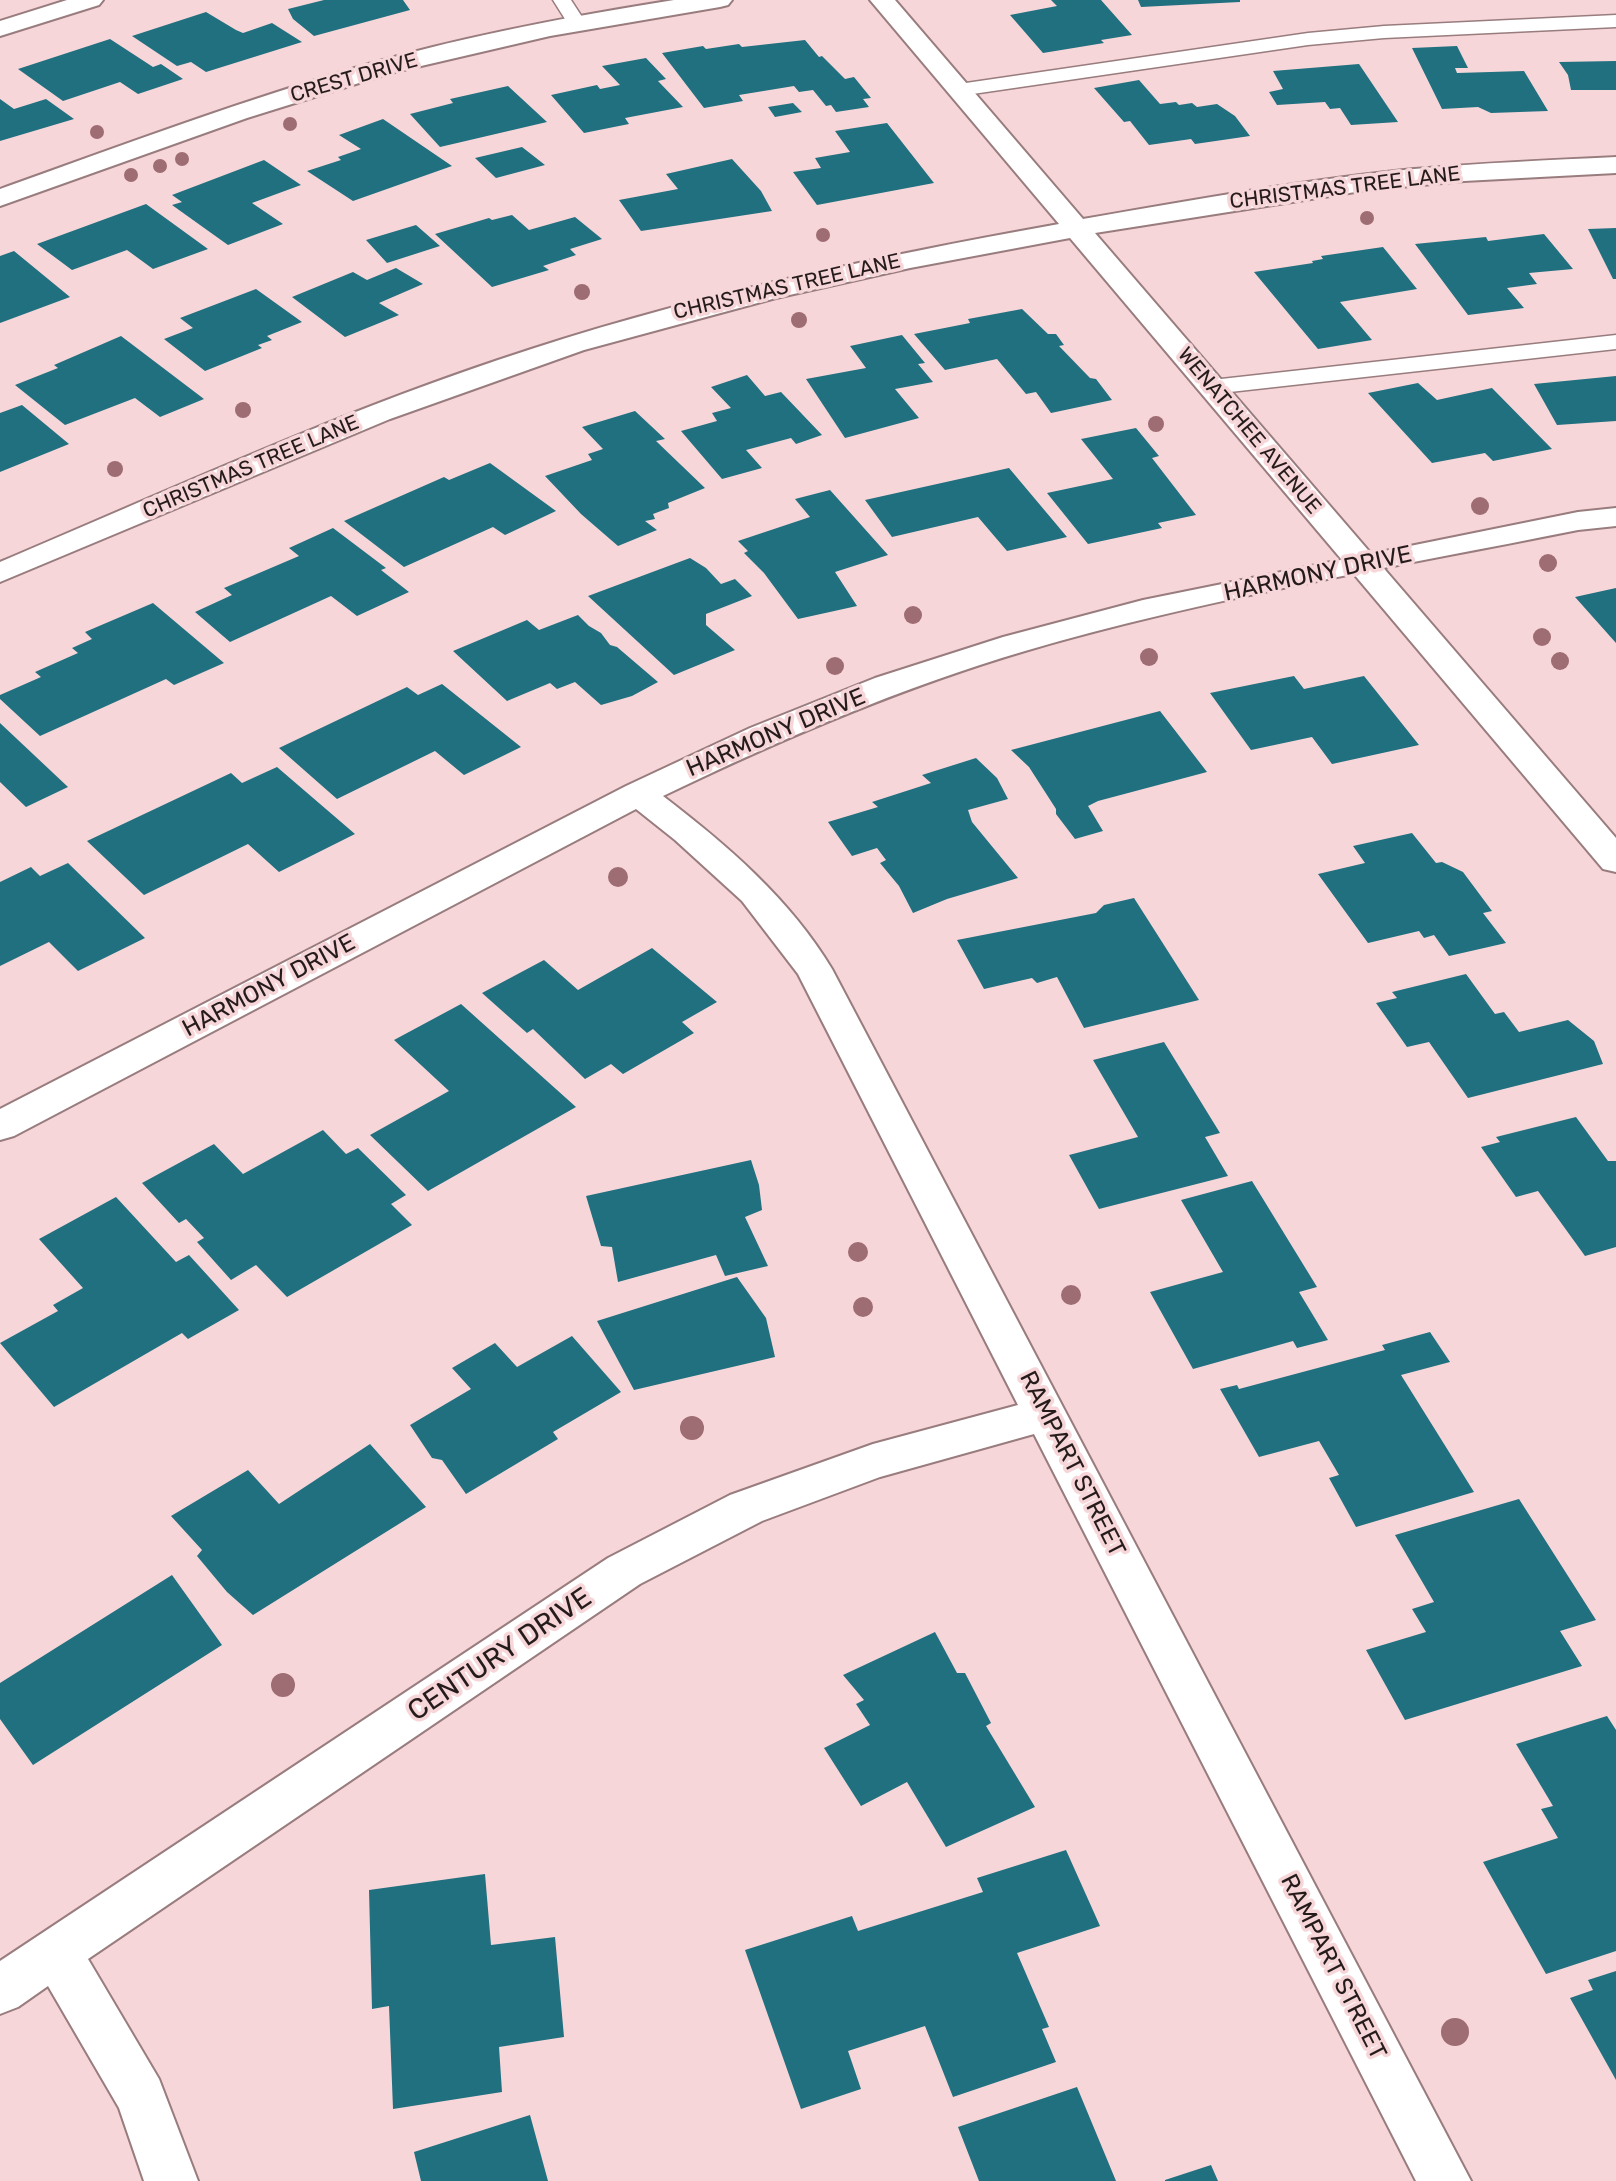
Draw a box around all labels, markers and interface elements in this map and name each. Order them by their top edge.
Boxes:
street label: CREST DRIVE [288,48,420,108]
street label: CHRISTMAS TREE LANE [1228,161,1462,215]
street label: CHRISTMAS TREE LANE [671,249,903,325]
street label: WENATCHEE AVENUE [1172,343,1326,519]
street label: CHRISTMAS TREE LANE [139,410,363,524]
street label: HARMONY DRIVE [1221,540,1415,608]
street label: HARMONY DRIVE [682,682,870,784]
street label: HARMONY DRIVE [178,928,360,1044]
street label: RAMPART STREET [1013,1367,1131,1561]
street label: CENTURY DRIVE [402,1581,598,1729]
street label: RAMPART STREET [1274,1870,1392,2064]

